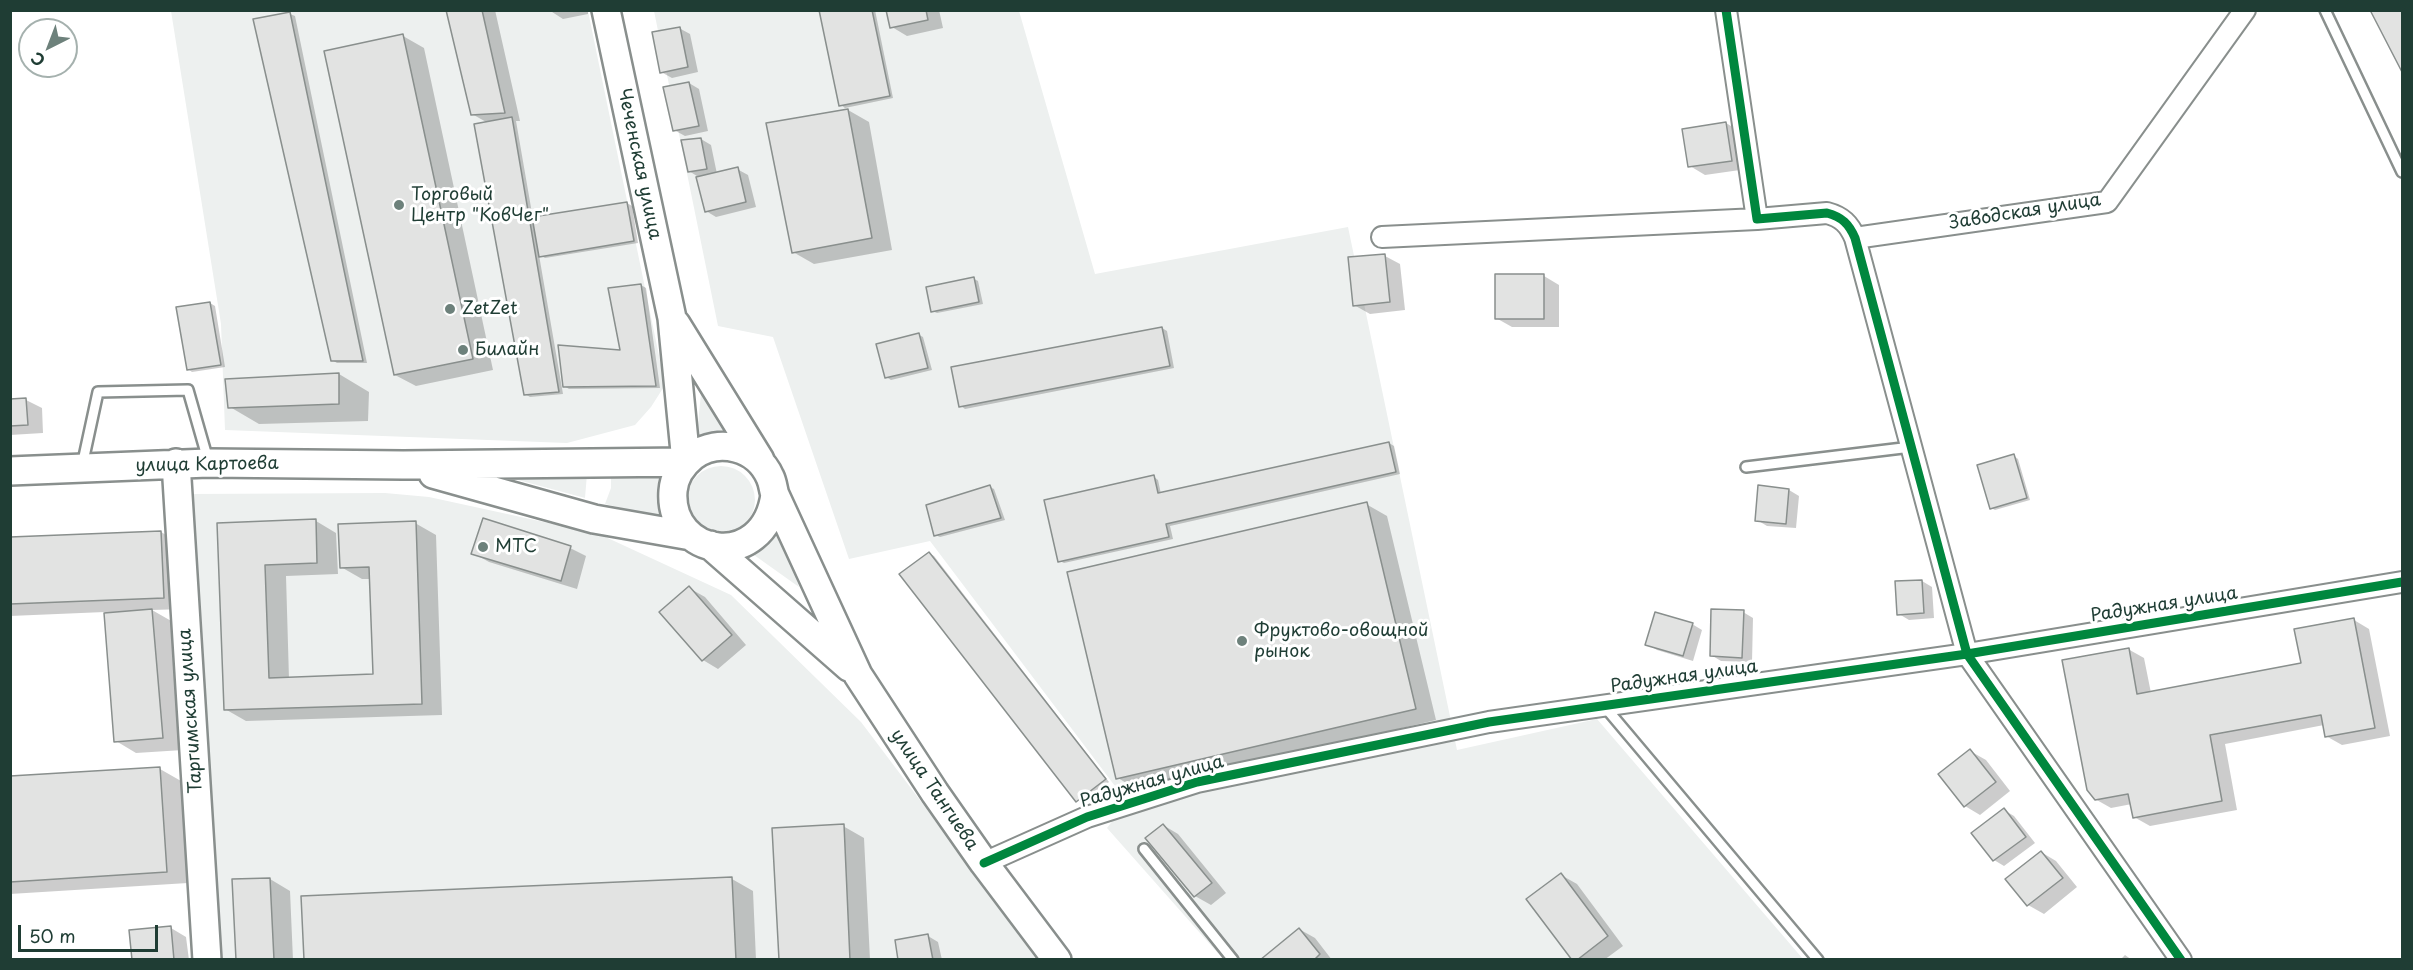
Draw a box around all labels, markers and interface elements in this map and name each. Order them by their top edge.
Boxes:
north arrow [18,18,78,78]
text: С [25,47,50,73]
street label: Чеченская улица [612,87,666,241]
place label: Торговый Центр "КовЧег" [411,184,549,226]
street label: Заводская улица [1948,189,2102,235]
marker: Торговый Центр "КовЧег" [392,198,406,212]
place label: ZetZet [462,298,518,320]
marker: ZetZet [443,302,457,316]
place label: Билайн [475,339,539,361]
marker: Билайн [456,343,470,357]
street label: улица Картоева [135,453,279,477]
place label: МТС [495,536,537,558]
marker: МТС [476,540,490,554]
street label: Радужная улица [2089,583,2239,627]
place label: Фруктово-овощной рынок [1254,620,1429,662]
street label: Таргимская улица [174,628,208,794]
marker: Фруктово-овощной рынок [1235,634,1249,648]
street label: Радужная улица [1609,656,1759,698]
street label: улица Тангиева [885,725,983,855]
street label: Радужная улица [1078,751,1226,813]
scale bar [21,913,160,951]
text: 50 m [29,922,76,949]

